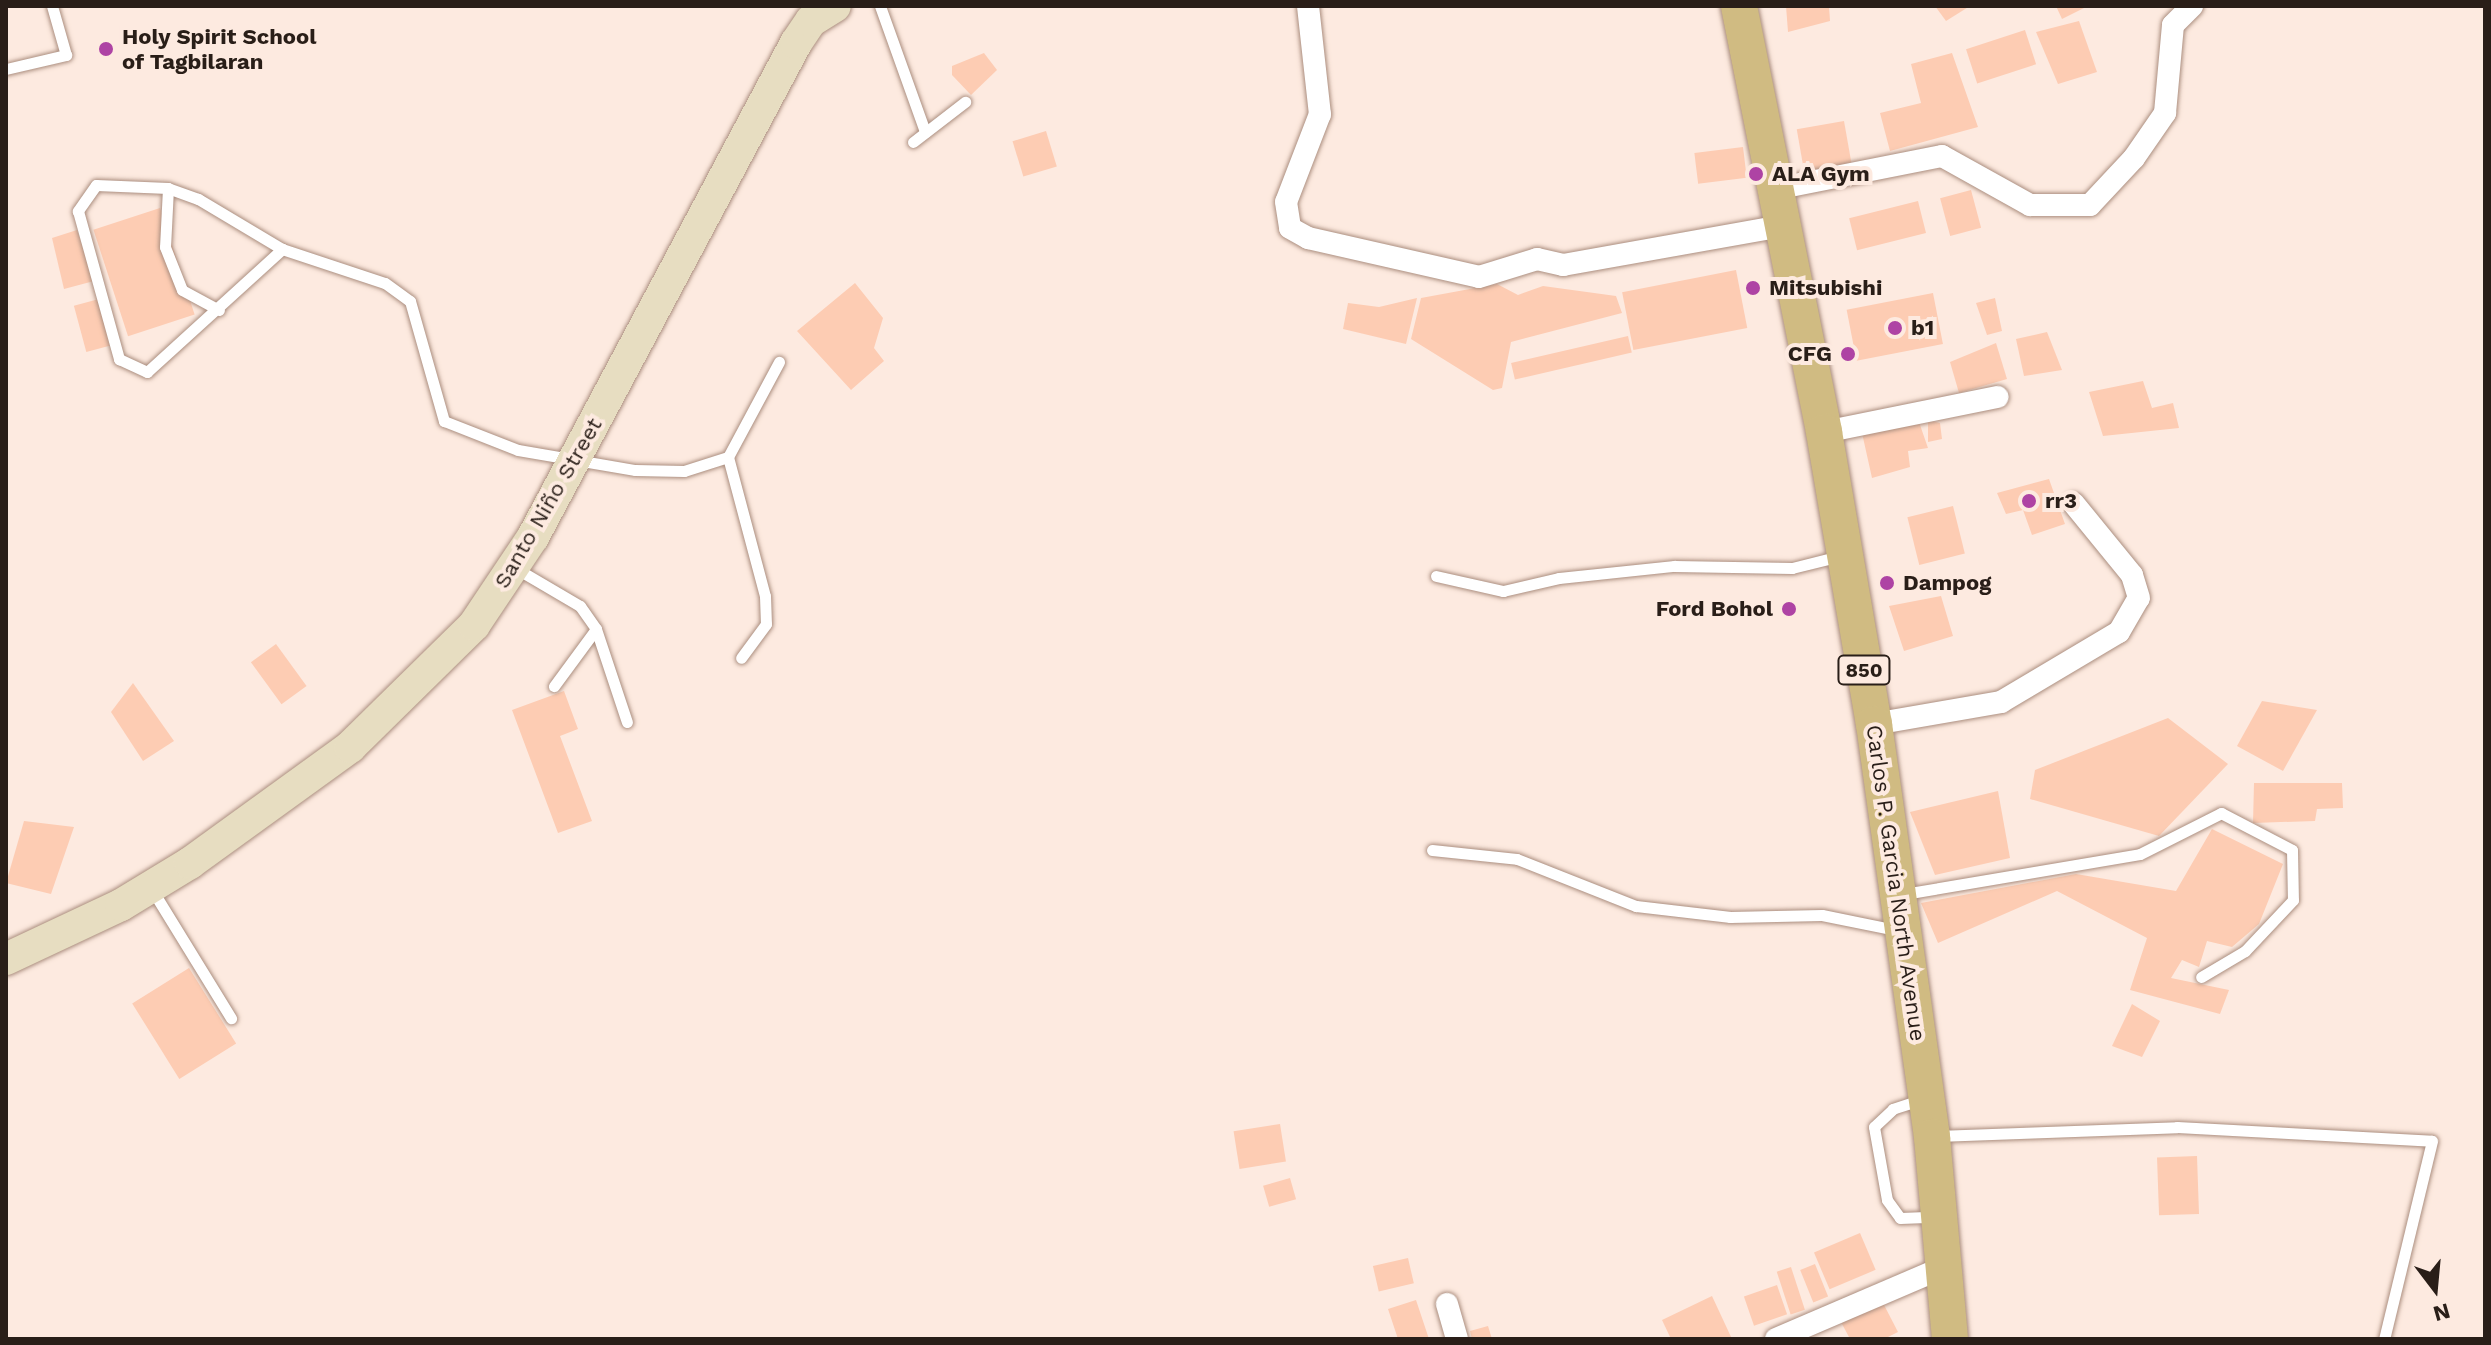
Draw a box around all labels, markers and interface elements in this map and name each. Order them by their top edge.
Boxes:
place label: Holy Spirit School of Tagbilaran [122,23,317,74]
marker: Holy Spirit School of Tagbilaran [97,40,115,58]
place label: ALA Gym [1772,161,1870,187]
marker: ALA Gym [1747,165,1765,183]
place label: Mitsubishi [1769,275,1882,301]
marker: Mitsubishi [1744,279,1762,297]
place label: b1 [1911,315,1934,341]
marker: b1 [1886,319,1904,337]
place label: CFG [1788,341,1832,367]
marker: CFG [1839,345,1857,363]
street label: Santo Niño Street [489,413,607,593]
place label: rr3 [2045,488,2077,514]
marker: rr3 [2020,492,2038,510]
place label: Dampog [1903,570,1991,596]
marker: Dampog [1878,574,1896,592]
place label: Ford Bohol [1656,596,1773,622]
marker: Ford Bohol [1780,600,1798,618]
road number: 850 [1836,654,1892,686]
street label: Carlos P. Garcia North Avenue [1861,722,1931,1044]
north arrow [2395,1249,2475,1329]
text: N [2430,1298,2453,1327]

